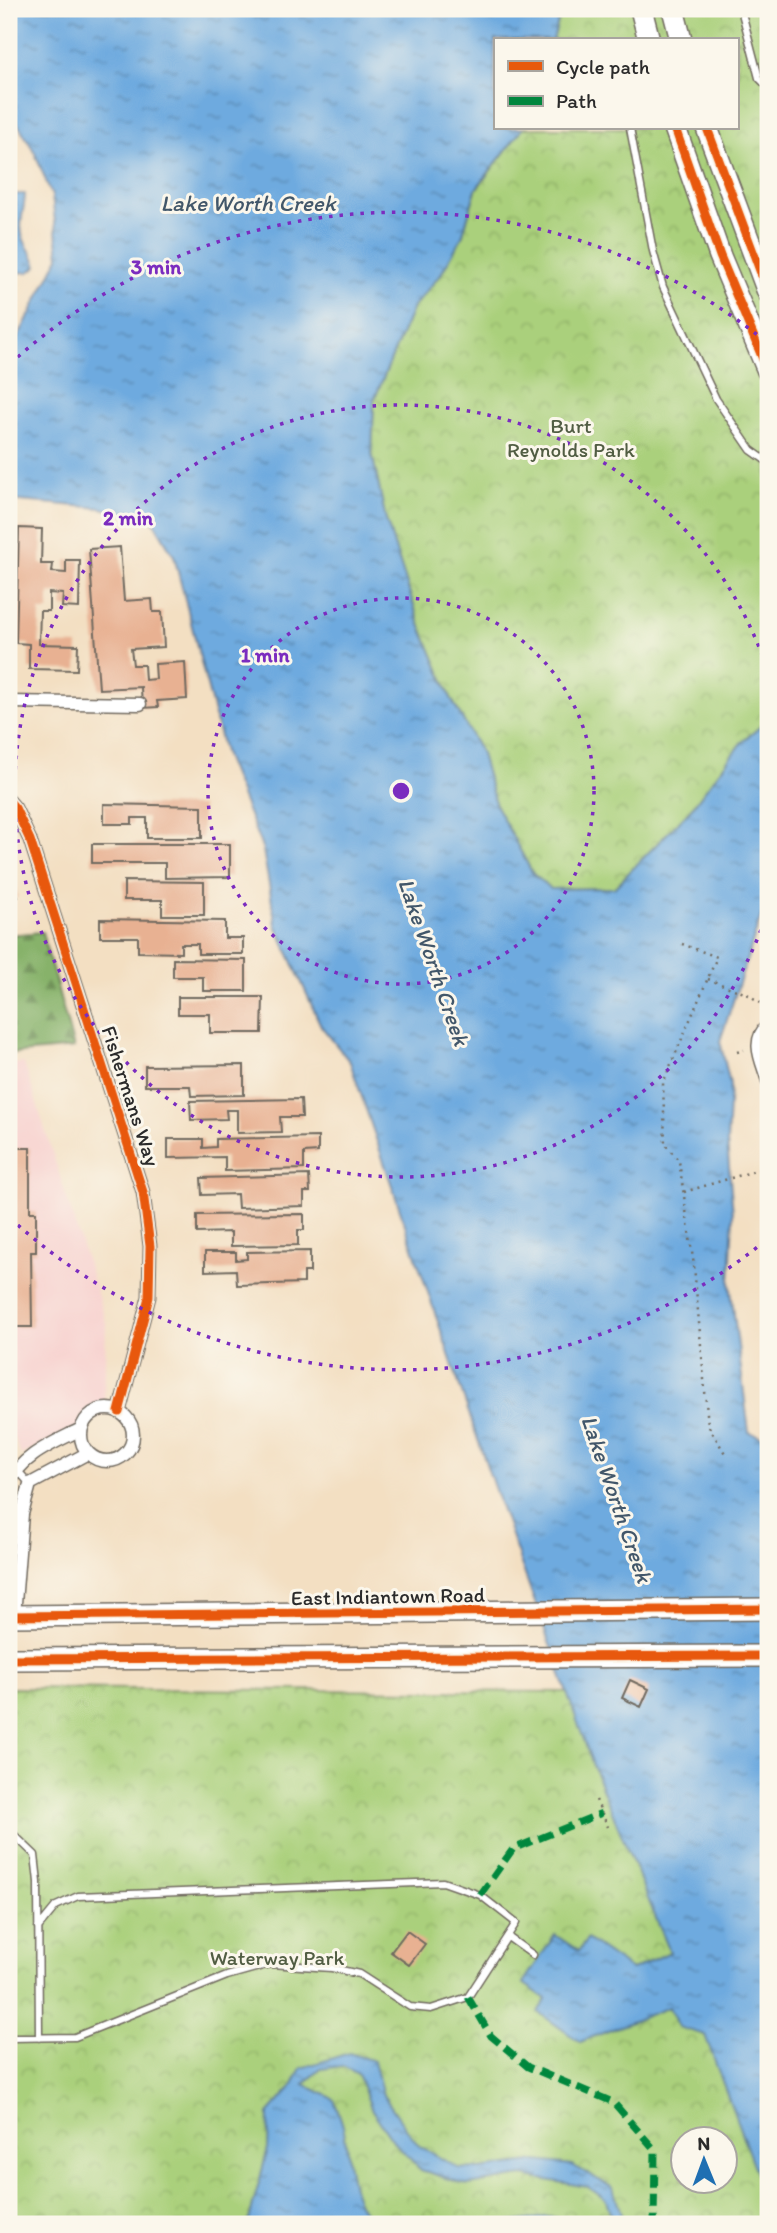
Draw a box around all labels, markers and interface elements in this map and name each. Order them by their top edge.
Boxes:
legend [494,38,738,130]
text: Cycle path [556,54,650,79]
text: Path [556,88,597,113]
water label: Lake Worth Creek [160,189,337,217]
text: 3 min [131,254,182,279]
park label: Burt Reynolds Park [507,413,635,462]
text: 2 min [103,505,154,530]
text: 1 min [241,642,290,667]
centre of rings [389,779,413,803]
water label: Lake Worth Creek [392,875,476,1050]
street label: Fishermans Way [97,1023,166,1170]
water label: Lake Worth Creek [575,1412,659,1587]
street label: East Indiantown Road [291,1582,486,1610]
park label: Waterway Park [210,1945,344,1970]
north arrow [668,2124,738,2194]
text: N [697,2132,710,2155]

